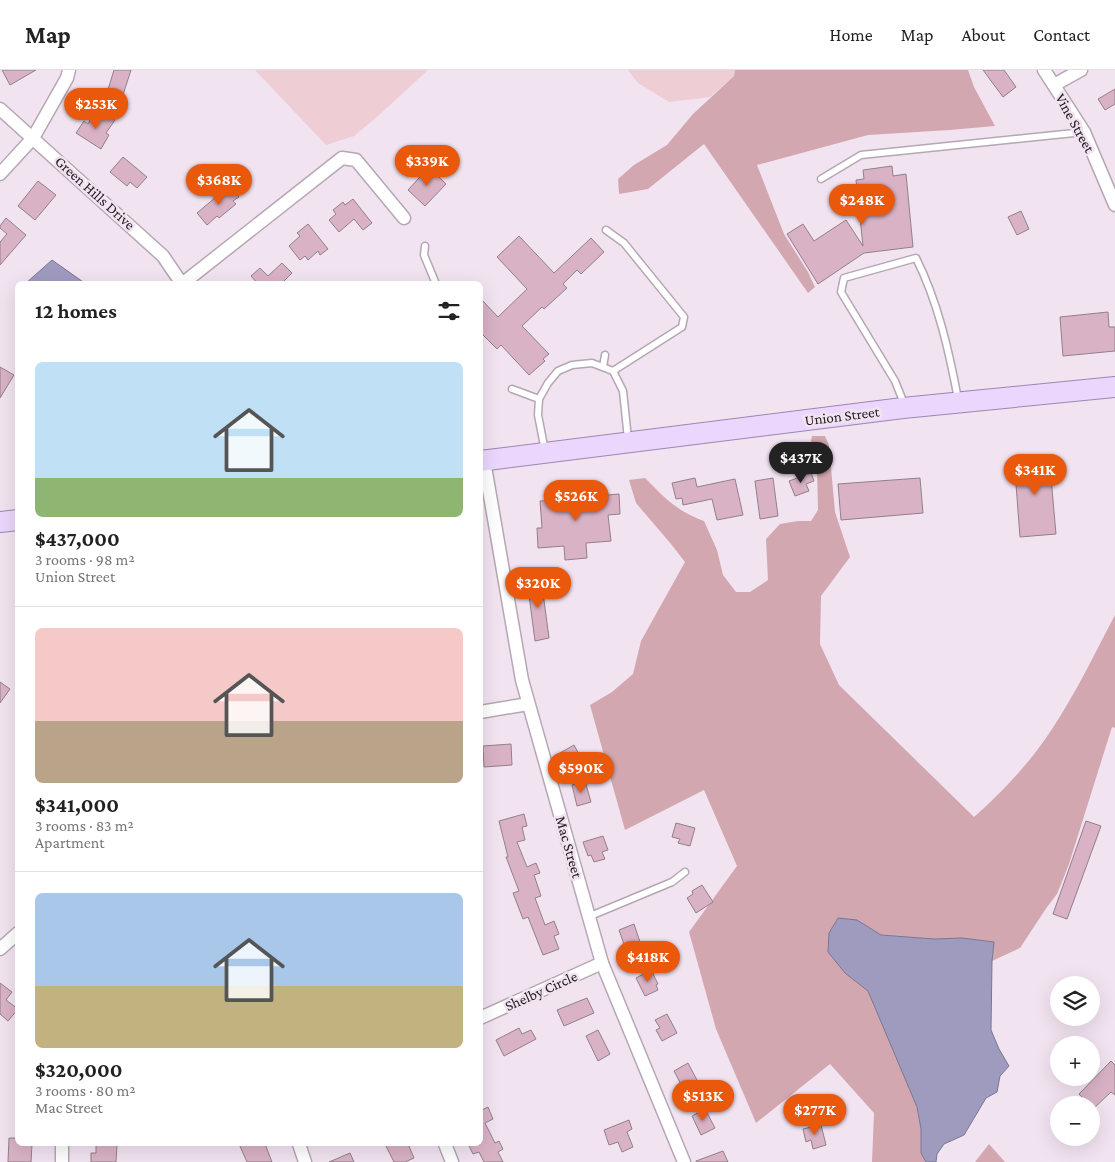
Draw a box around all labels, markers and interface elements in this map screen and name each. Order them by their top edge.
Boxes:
text: Map [25,21,71,48]
text: Home [830,25,873,45]
text: Map [901,25,933,45]
text: About [961,25,1005,45]
text: Contact [1033,25,1090,45]
pin: $253K [61,88,131,130]
street label: Vine Street [1052,91,1098,156]
text: $253K [75,95,117,112]
pin: $339K [392,144,462,187]
text: $339K [406,152,448,169]
street label: Green Hills Drive [52,153,138,233]
pin: $368K [184,164,254,206]
text: $368K [197,171,241,188]
pin: $248K [827,184,897,226]
text: $248K [840,191,884,208]
icon: filters [435,297,463,325]
text: 12 homes [35,299,117,323]
icon: home [204,395,294,485]
street label: Union Street [804,403,881,429]
pin: $437K [766,442,836,484]
text: $437K [780,449,822,466]
pin: $341K [1000,454,1070,496]
text: $341K [1015,461,1055,478]
pin: $526K [541,480,611,522]
text: $526K [555,487,597,504]
text: $437,000 [35,527,120,551]
text: 3 rooms · 98 m² [35,551,135,568]
pin: $320K [503,566,573,609]
text: Union Street [35,568,115,585]
text: $320K [516,574,560,591]
icon: home [204,660,294,750]
pin: $590K [546,752,616,794]
text: $590K [559,759,603,776]
text: $341,000 [35,793,119,817]
street label: Mac Street [553,814,586,881]
text: 3 rooms · 83 m² [35,817,134,834]
text: Apartment [35,834,105,851]
icon: home [204,925,294,1015]
pin: $418K [613,940,683,983]
text: $418K [627,948,669,965]
street label: Shelby Circle [502,968,580,1015]
map controls [1050,976,1100,1146]
button: layers [1050,976,1100,1026]
button: + [1050,1036,1100,1086]
text: $320,000 [35,1058,123,1082]
pin: $513K [668,1080,738,1122]
text: 3 rooms · 80 m² [35,1082,136,1099]
text: $513K [683,1087,723,1104]
pin: $277K [780,1094,850,1136]
button: − [1050,1096,1100,1146]
text: Mac Street [35,1099,103,1116]
text: $277K [794,1101,836,1118]

